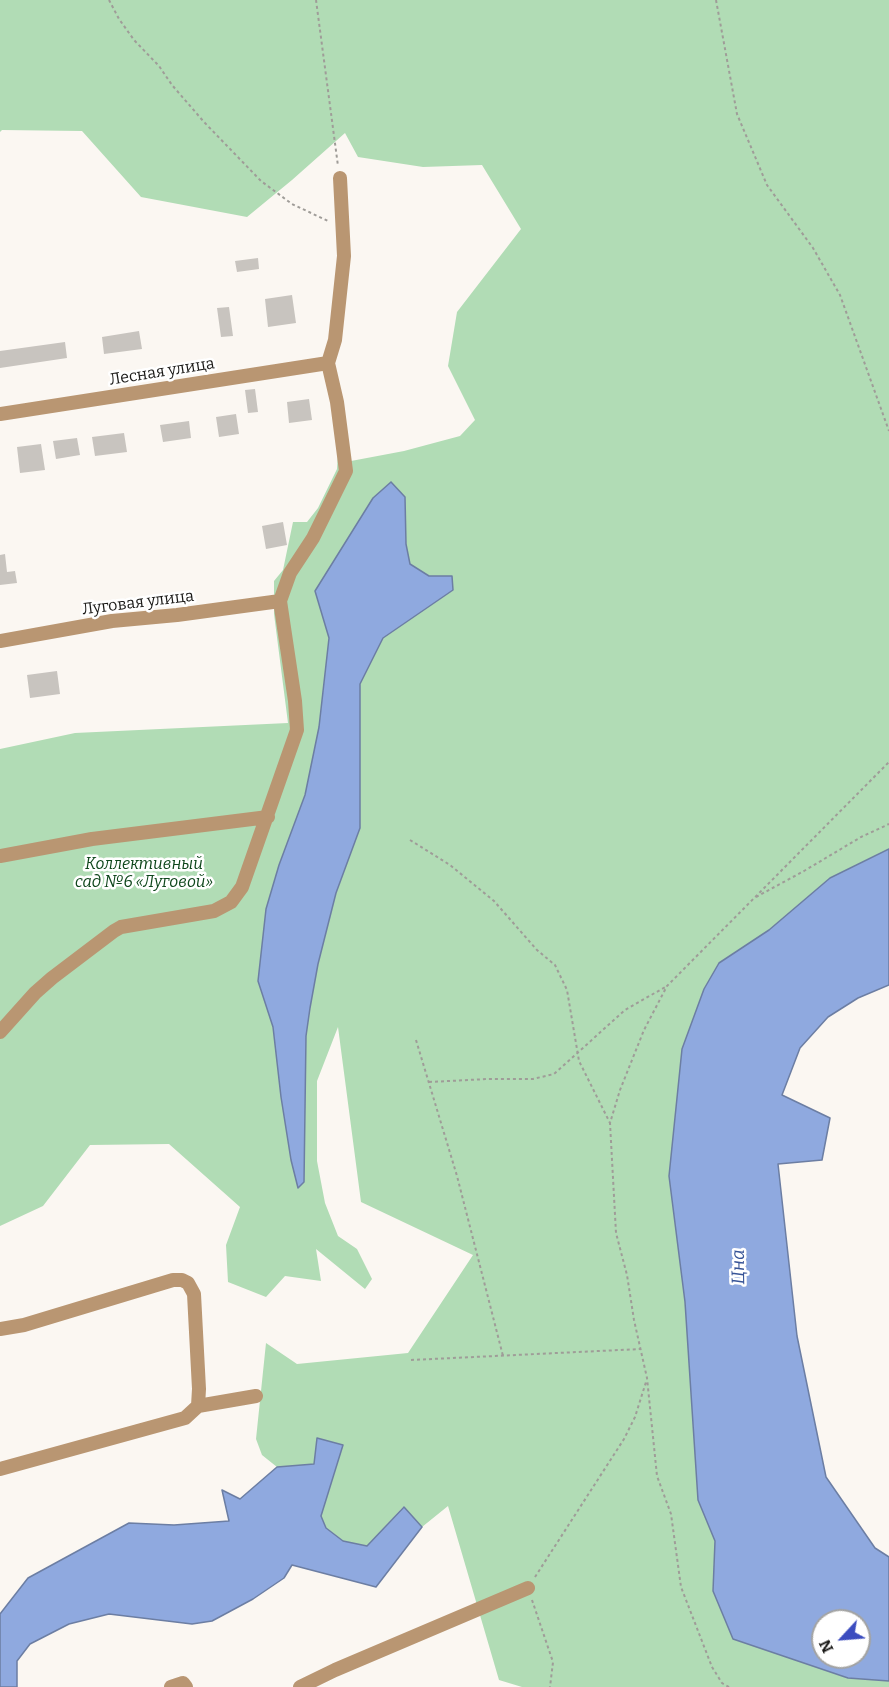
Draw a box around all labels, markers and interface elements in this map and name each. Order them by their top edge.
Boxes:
street label: Лесная улица [108,354,216,390]
street label: Луговая улица [81,587,195,619]
park label: Коллективный сад №6 «Луговой» [75,855,213,893]
water label: Цна [728,1249,750,1285]
north arrow [811,1609,871,1669]
text: N [815,1637,837,1656]

